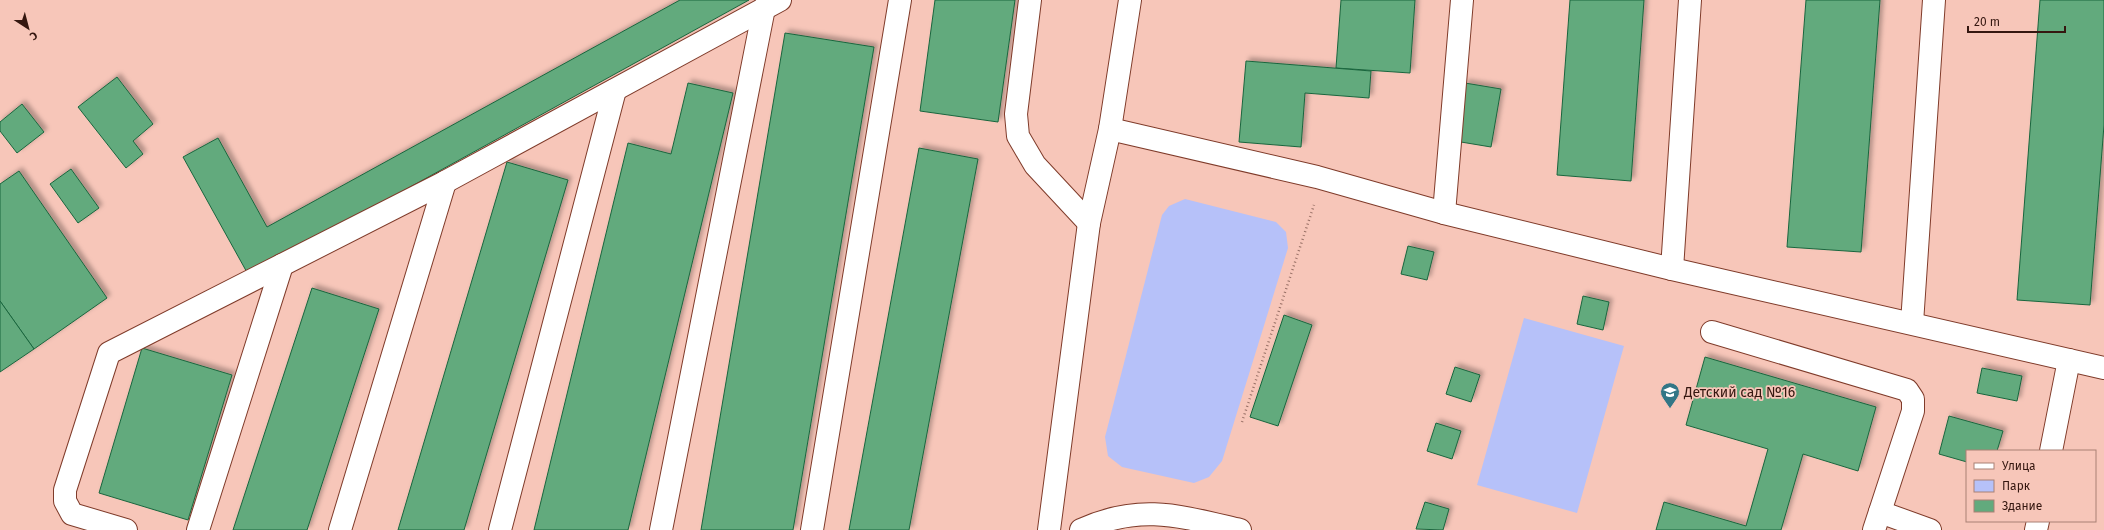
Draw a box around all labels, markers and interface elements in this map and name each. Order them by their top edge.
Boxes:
north arrow [8,8,48,48]
scale bar [1968,8,2065,34]
text: 20 m [1974,15,2000,29]
text: С [27,29,40,43]
school or university icon: Детский сад №16 [1659,381,1681,409]
place label: Детский сад №16 [1683,384,1795,401]
legend [1966,450,2096,522]
text: Улица [2002,459,2036,473]
text: Парк [2002,479,2031,493]
text: Здание [2002,499,2042,513]

